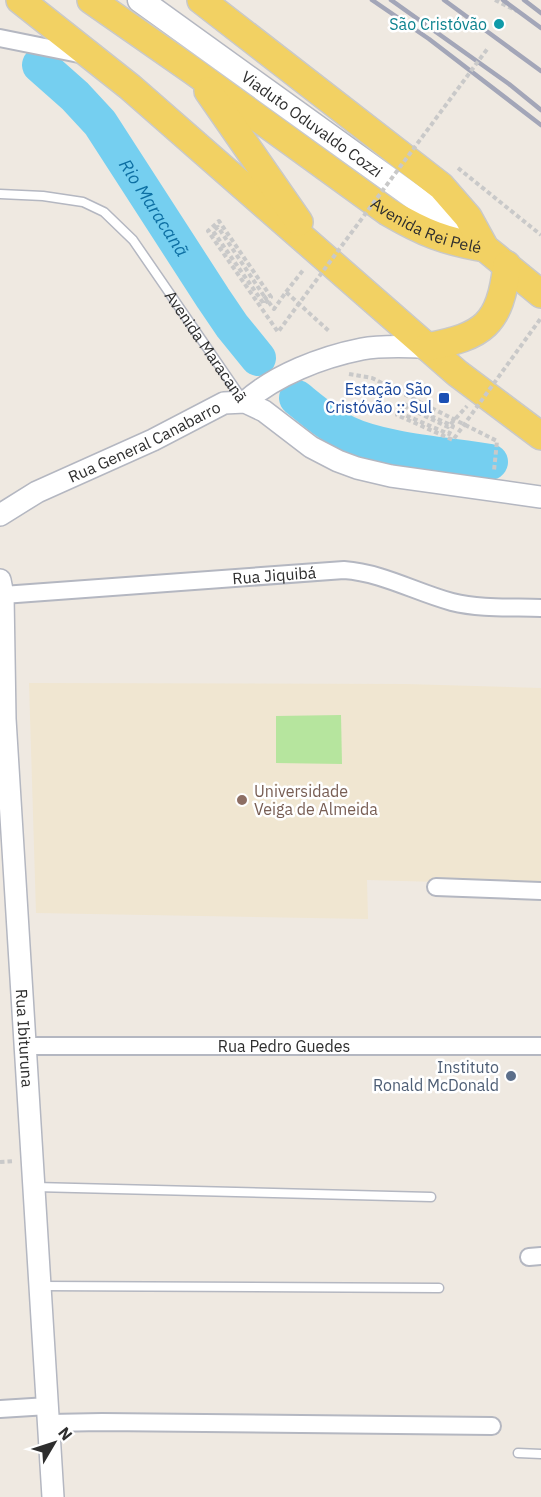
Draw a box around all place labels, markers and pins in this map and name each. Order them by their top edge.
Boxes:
place label: São Cristóvão [389,14,487,34]
marker: São Cristóvão [492,17,506,31]
place label: Estação São Cristóvão :: Sul [325,379,432,417]
marker: Estação São Cristóvão :: Sul [437,391,451,405]
place label: Universidade Veiga de Almeida [254,781,378,819]
marker: Universidade Veiga de Almeida [235,793,249,807]
place label: Instituto Ronald McDonald [373,1057,499,1095]
marker: Instituto Ronald McDonald [504,1069,518,1083]

